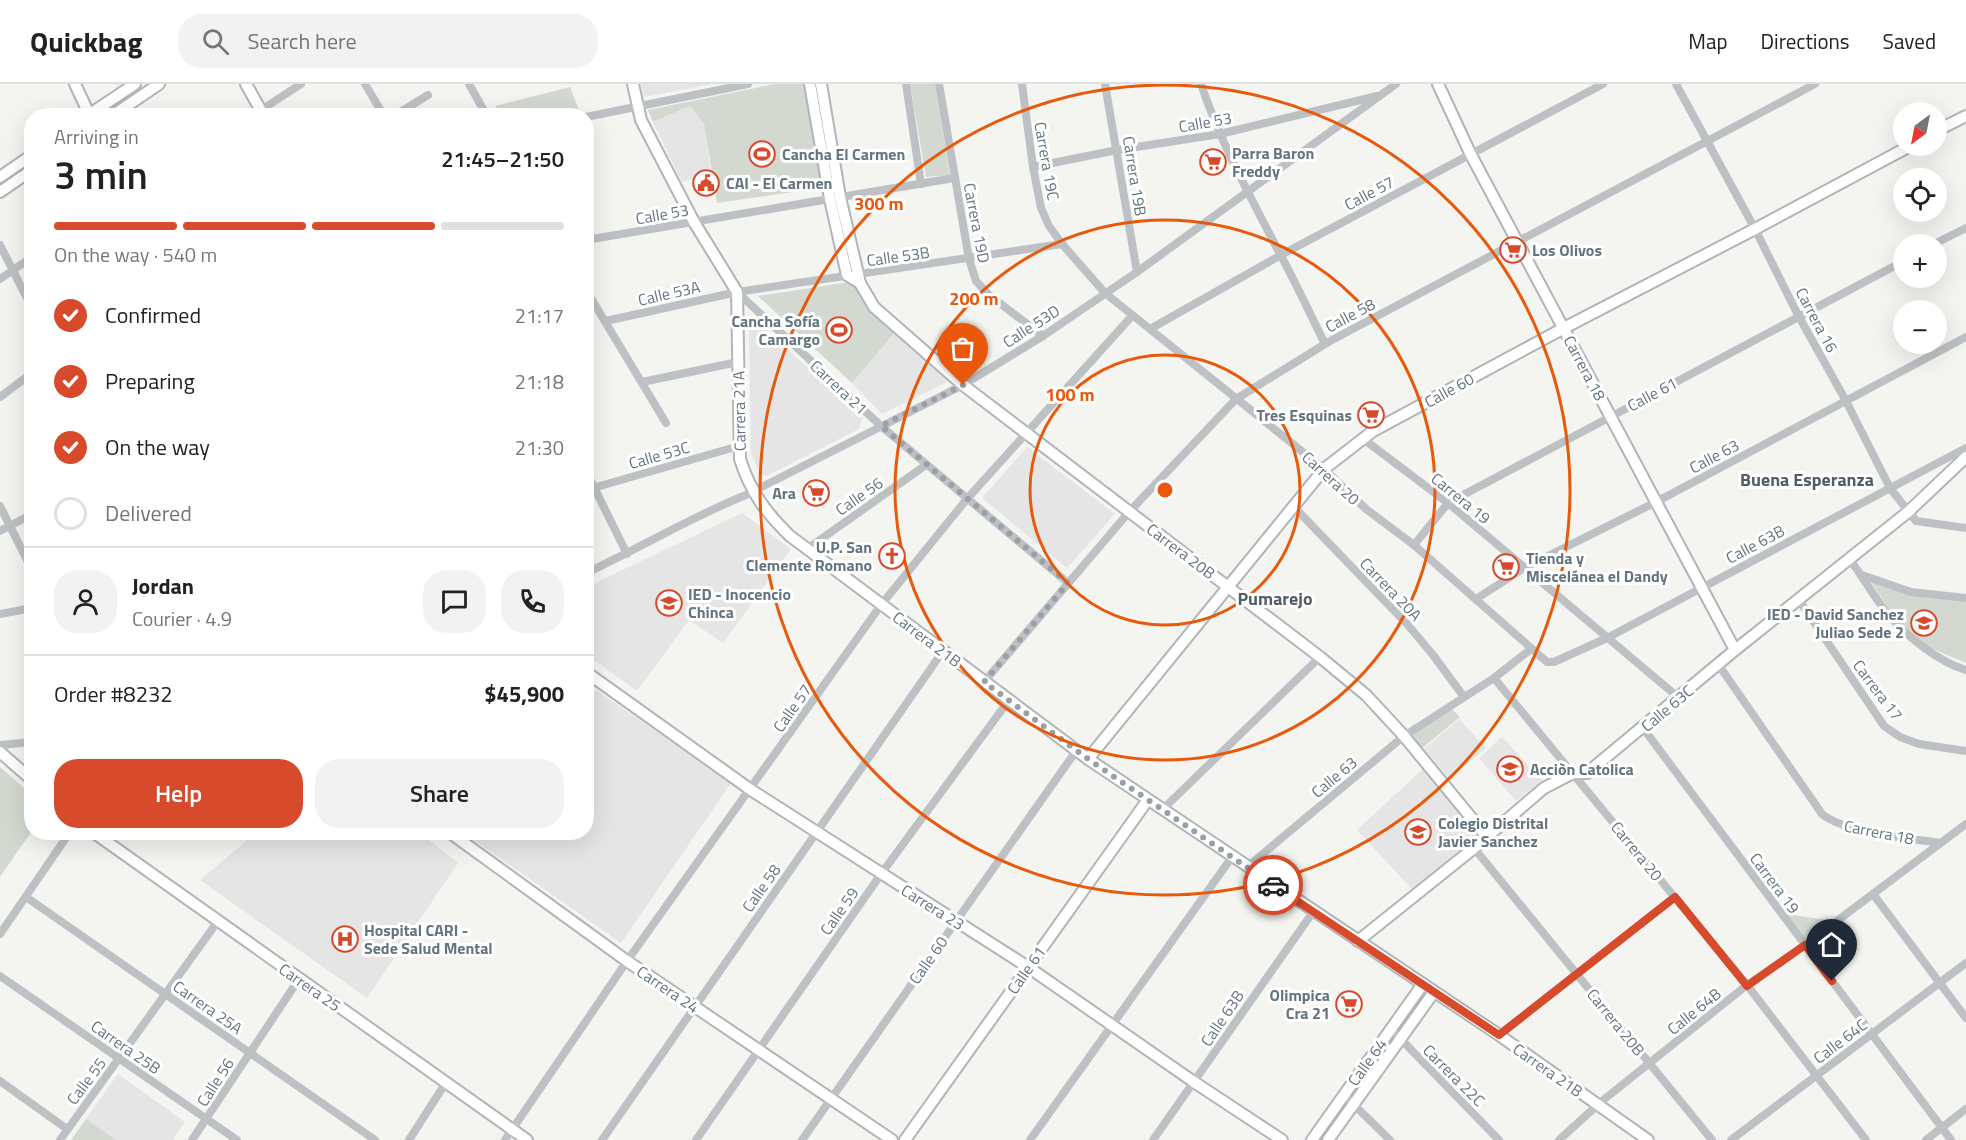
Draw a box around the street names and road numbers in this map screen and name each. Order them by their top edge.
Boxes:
street label: Calle 53 [1177,106,1233,138]
street label: Carrera 19C [1028,120,1066,202]
street label: Carrera 19B [1117,134,1153,218]
street label: Calle 57 [1340,170,1398,216]
street label: Carrera 19D [957,181,997,265]
street label: Calle 53 [634,198,690,230]
street label: Calle 53B [865,240,931,272]
street label: Calle 53A [636,274,703,312]
street label: Carrera 16 [1790,283,1844,357]
street label: Calle 58 [1321,292,1379,338]
street label: Calle 53D [998,299,1064,353]
street label: Carrera 18 [1558,331,1612,405]
street label: Carrera 21 [805,354,873,420]
street label: Calle 60 [1420,366,1478,413]
street label: Carrera 21A [726,370,752,451]
street label: Calle 61 [1623,371,1681,417]
street label: Calle 63 [1685,433,1743,479]
street label: Calle 53C [626,435,693,475]
street label: Carrera 20 [1297,445,1365,511]
street label: Carrera 19 [1426,466,1496,530]
street label: Calle 56 [830,471,888,521]
street label: Carrera 20B [1142,517,1221,585]
street label: Calle 63B [1721,518,1789,570]
street label: Carrera 20A [1354,552,1428,627]
street label: Carrera 21B [888,605,967,673]
street label: Carrera 17 [1847,655,1909,725]
street label: Calle 57 [767,679,817,737]
street label: Calle 63C [1635,679,1699,737]
street label: Calle 63 [1306,751,1362,803]
street label: Carrera 18 [1842,813,1916,851]
street label: Carrera 20 [1605,816,1669,886]
street label: Carrera 19 [1744,848,1806,918]
street label: Calle 58 [736,859,786,917]
street label: Carrera 23 [897,878,969,936]
street label: Calle 59 [814,882,864,940]
street label: Calle 60 [903,931,953,989]
street label: Calle 61 [1001,941,1051,999]
street label: Carrera 25 [274,957,346,1017]
street label: Carrera 24 [632,959,704,1019]
street label: Carrera 25A [168,974,248,1040]
street label: Calle 64B [1662,982,1726,1040]
street label: Carrera 20B [1581,983,1651,1061]
street label: Calle 63B [1194,985,1250,1051]
street label: Calle 64C [1808,1012,1872,1069]
street label: Carrera 25B [86,1014,166,1080]
street label: Calle 64 [1342,1033,1392,1091]
street label: Carrera 21B [1508,1037,1588,1103]
street label: Carrera 22C [1417,1038,1491,1112]
street label: Calle 55 [60,1052,112,1110]
street label: Calle 56 [190,1053,240,1111]

